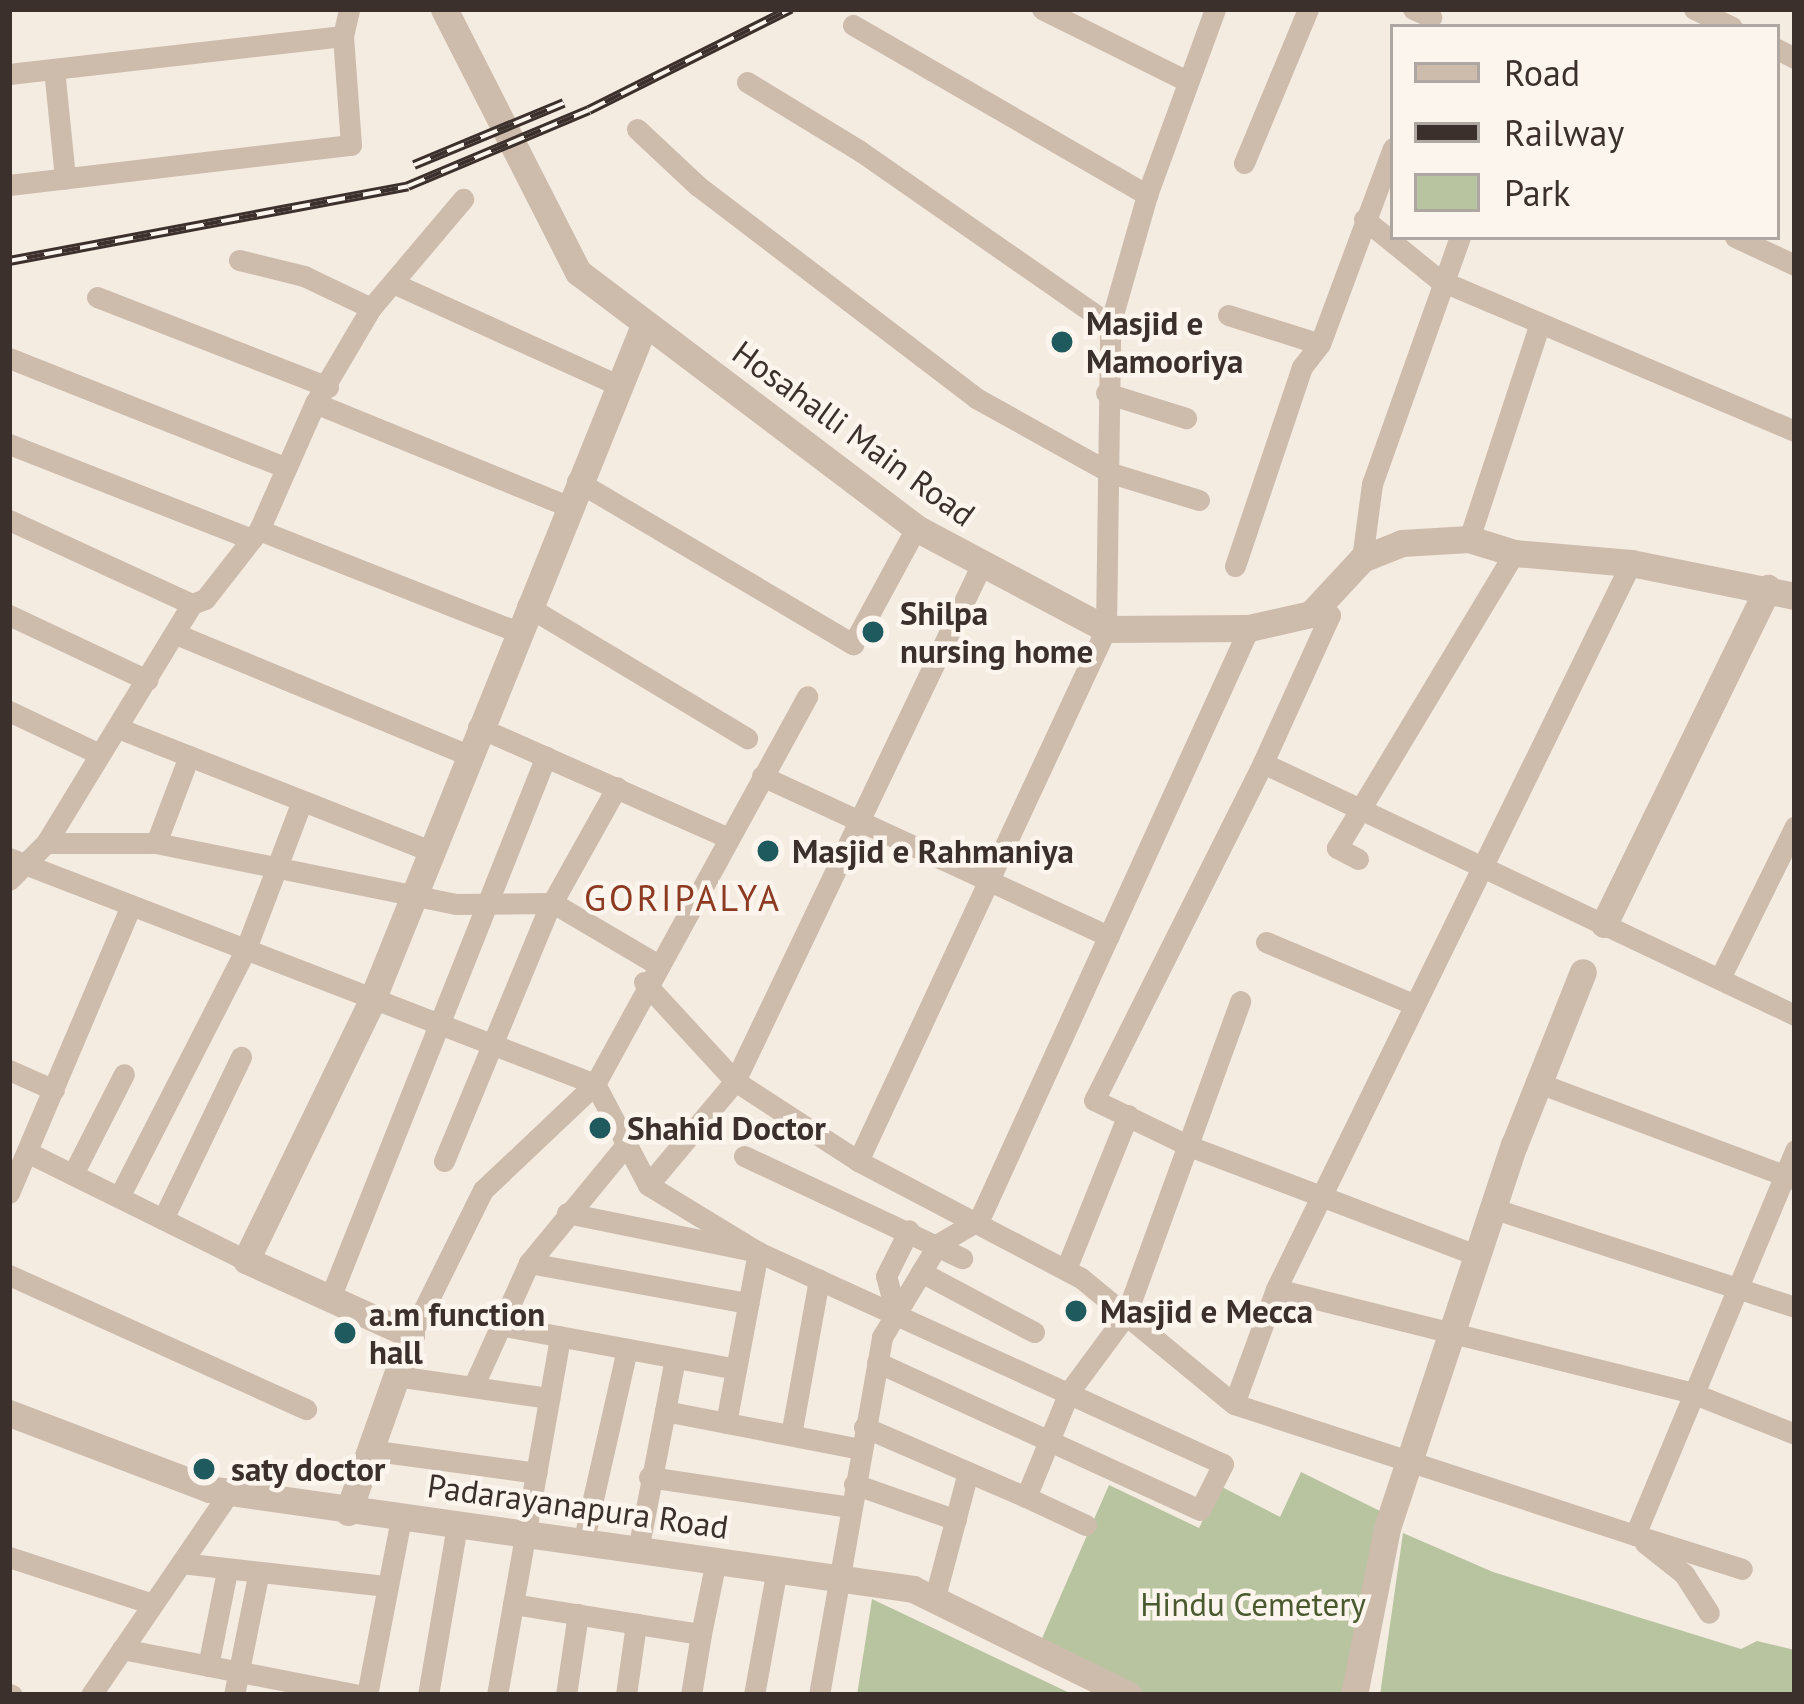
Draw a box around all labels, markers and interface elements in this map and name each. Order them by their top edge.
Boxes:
legend [1390,24,1780,240]
text: Road [1504,49,1580,96]
text: Railway [1504,109,1624,156]
text: Park [1504,169,1570,216]
place label: Masjid e Mamooriya [1086,303,1243,381]
marker: Masjid e Mamooriya [1049,329,1075,355]
street label: Hosahalli Main Road [725,332,983,534]
place label: Shilpa nursing home [900,593,1093,671]
marker: Shilpa nursing home [857,616,889,648]
place label: Masjid e Rahmaniya [792,831,1074,871]
marker: Masjid e Rahmaniya [755,838,781,864]
district label: GORIPALYA [584,876,782,920]
place label: Shahid Doctor [627,1108,826,1148]
marker: Shahid Doctor [584,1112,616,1144]
place label: Masjid e Mecca [1100,1291,1313,1331]
place label: a.m function hall [369,1294,545,1372]
marker: Masjid e Mecca [1063,1298,1089,1324]
marker: a.m function hall [332,1320,358,1346]
place label: saty doctor [231,1449,387,1489]
marker: saty doctor [188,1453,220,1485]
street label: Padarayanapura Road [425,1465,731,1547]
park label: Hindu Cemetery [1140,1584,1366,1624]

